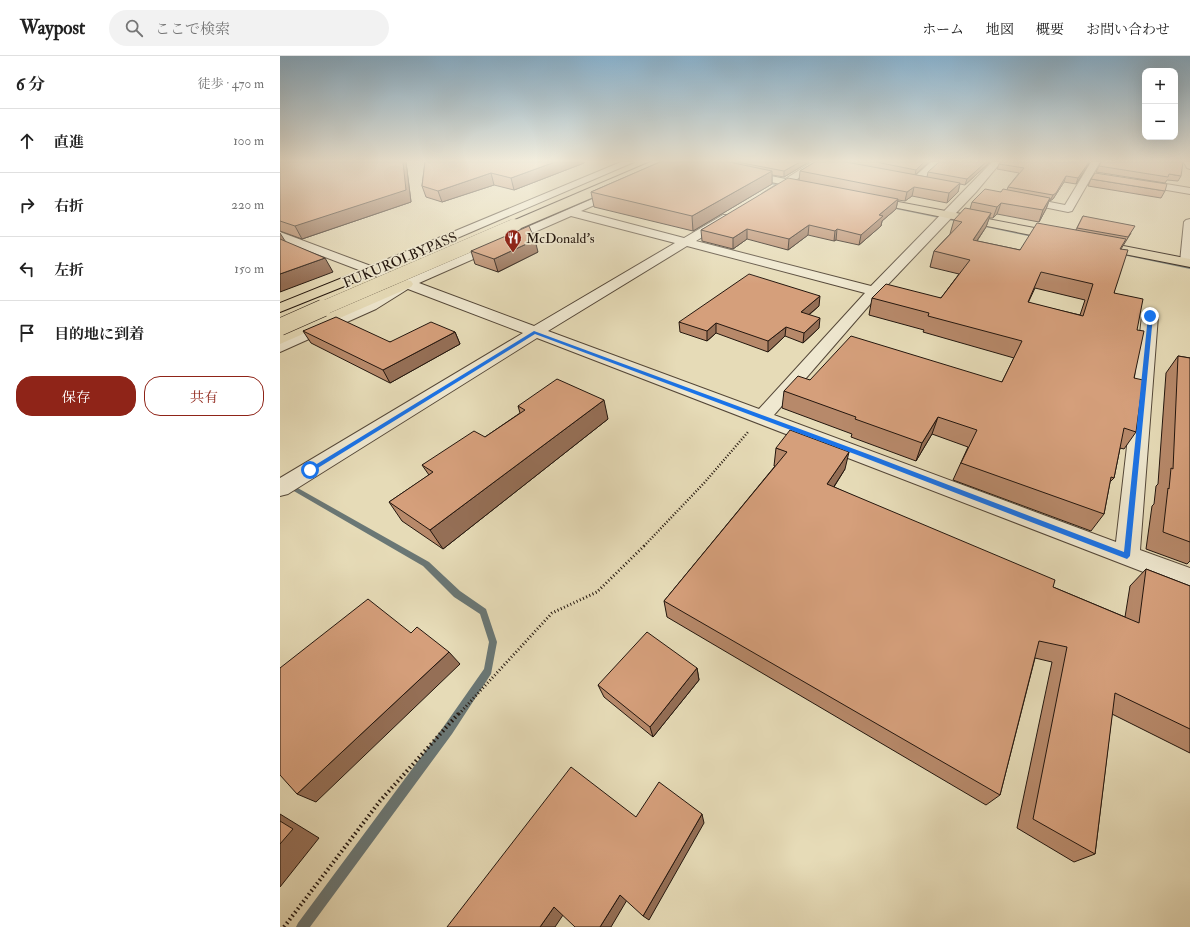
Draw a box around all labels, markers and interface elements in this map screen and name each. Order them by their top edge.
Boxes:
search box [109,10,389,46]
text: Waypost [20,16,85,40]
icon: search [123,17,145,39]
text: ここで検索 [155,20,230,39]
text: ホーム [922,21,964,38]
text: 地図 [986,21,1014,38]
text: 概要 [1036,21,1064,38]
text: お問い合わせ [1086,21,1170,38]
map controls [1142,68,1178,140]
button: + [1142,68,1178,104]
text: 6 分 [16,74,45,95]
text: 徒歩 · 470 m [198,76,264,92]
button: − [1142,104,1178,140]
icon: ahead [16,130,38,152]
text: 直進 [54,133,84,152]
text: 100 m [233,133,264,149]
icon: right [16,194,38,216]
text: 右折 [54,197,84,216]
text: 220 m [231,197,264,213]
street label: FUKUROI BYPASS [340,228,460,292]
restaurant icon: McDonald's [503,228,523,253]
place label: McDonald's [526,230,595,247]
icon: left [16,258,38,280]
text: 左折 [54,261,84,280]
text: 150 m [234,261,264,277]
route end [1141,307,1159,325]
icon: arrive [16,322,38,344]
text: 目的地に到着 [54,325,144,344]
button: 保存 [16,376,136,416]
button: 共有 [144,376,264,416]
route start [301,461,319,479]

